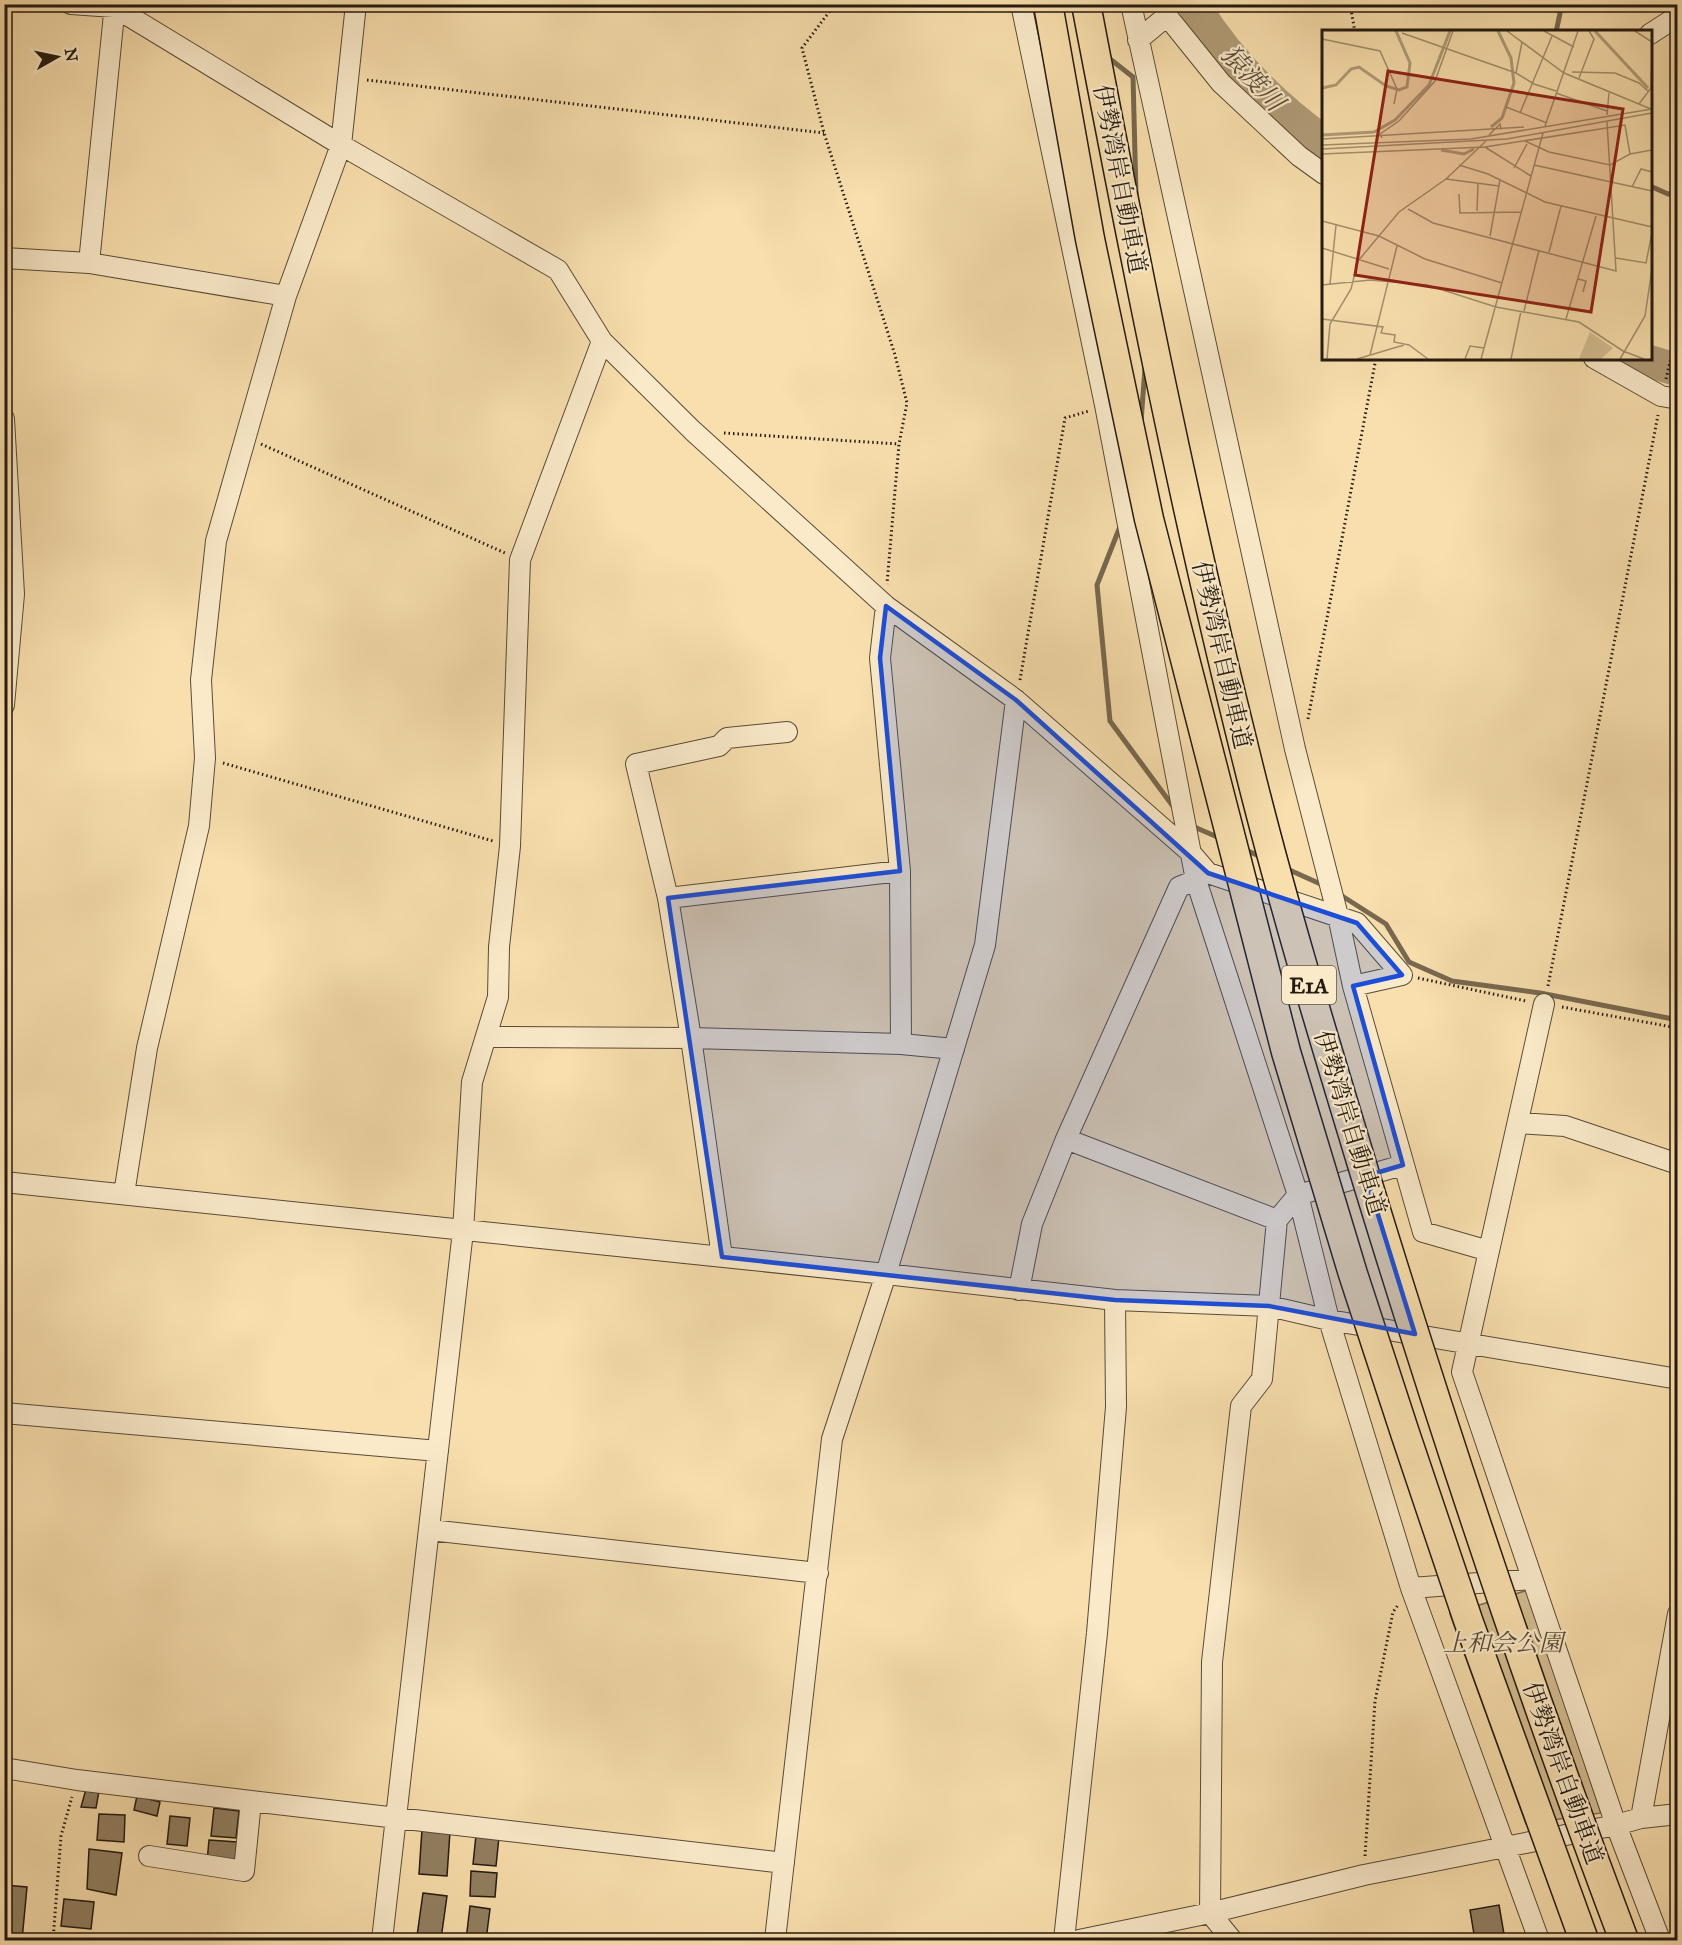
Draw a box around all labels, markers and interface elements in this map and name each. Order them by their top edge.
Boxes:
north arrow [27,27,87,87]
inset map [1322,30,1652,360]
water label: 猿渡川 [1215,39,1293,120]
text: N [61,47,82,63]
street label: 伊勢湾岸自動車道 [1087,82,1153,276]
street label: 伊勢湾岸自動車道 [1186,558,1258,752]
road number: E1A [1282,966,1336,1004]
street label: 伊勢湾岸自動車道 [1308,1027,1392,1219]
park label: 上和会公園 [1443,1628,1567,1658]
street label: 伊勢湾岸自動車道 [1516,1678,1610,1868]

